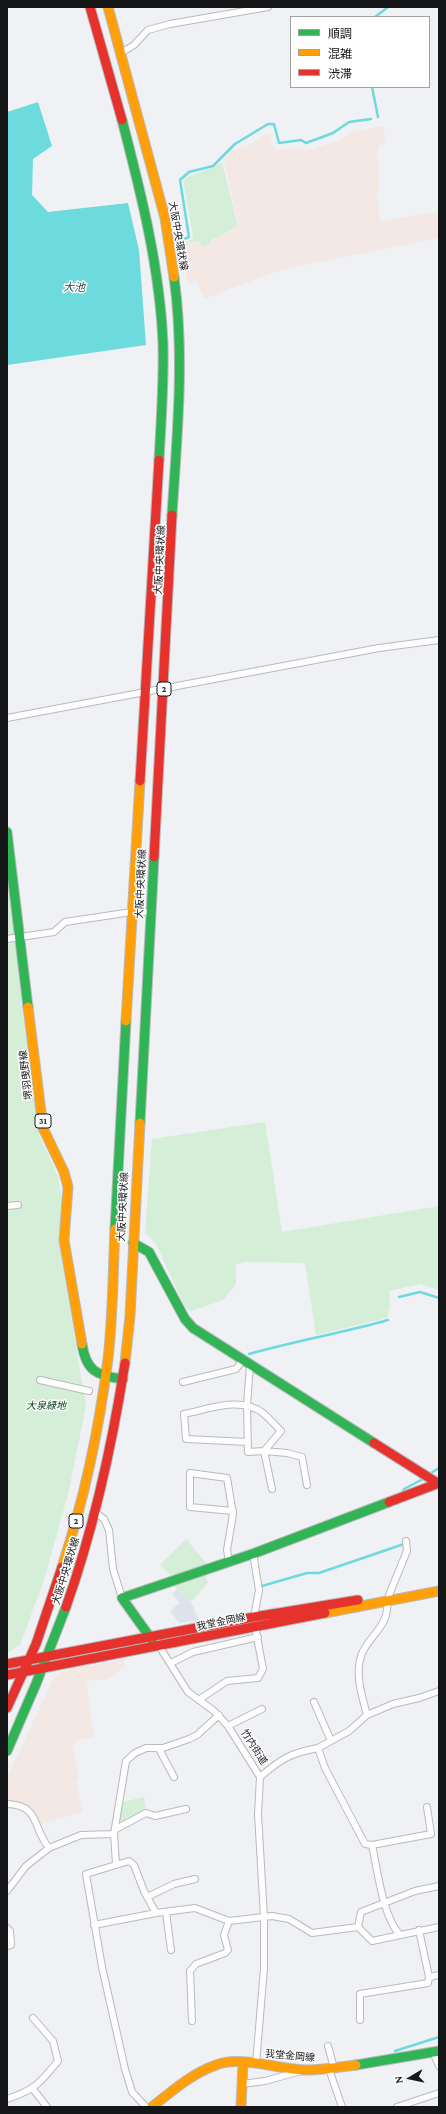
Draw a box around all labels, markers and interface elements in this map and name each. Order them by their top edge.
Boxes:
legend [290,16,430,88]
text: 順調 [328,27,352,41]
text: 混雑 [328,47,352,61]
text: 渋滞 [328,67,352,81]
street label: 大阪中央環状線 [166,200,190,272]
water label: 大池 [63,281,85,295]
street label: 大阪中央環状線 [152,525,168,595]
road number: 2 [157,682,171,696]
street label: 大阪中央環状線 [133,849,149,919]
street label: 堺羽曳野線 [17,1049,35,1101]
road number: 31 [35,1114,51,1128]
street label: 大阪中央環状線 [115,1172,131,1242]
park label: 大泉緑地 [26,1400,66,1412]
road number: 2 [69,1514,83,1528]
street label: 大阪中央環状線 [50,1536,82,1606]
street label: 我堂金岡線 [195,1611,247,1633]
street label: 竹内街道 [238,1727,270,1767]
street label: 我堂金岡線 [265,2048,315,2064]
north arrow [390,2058,430,2098]
text: N [392,2075,405,2085]

